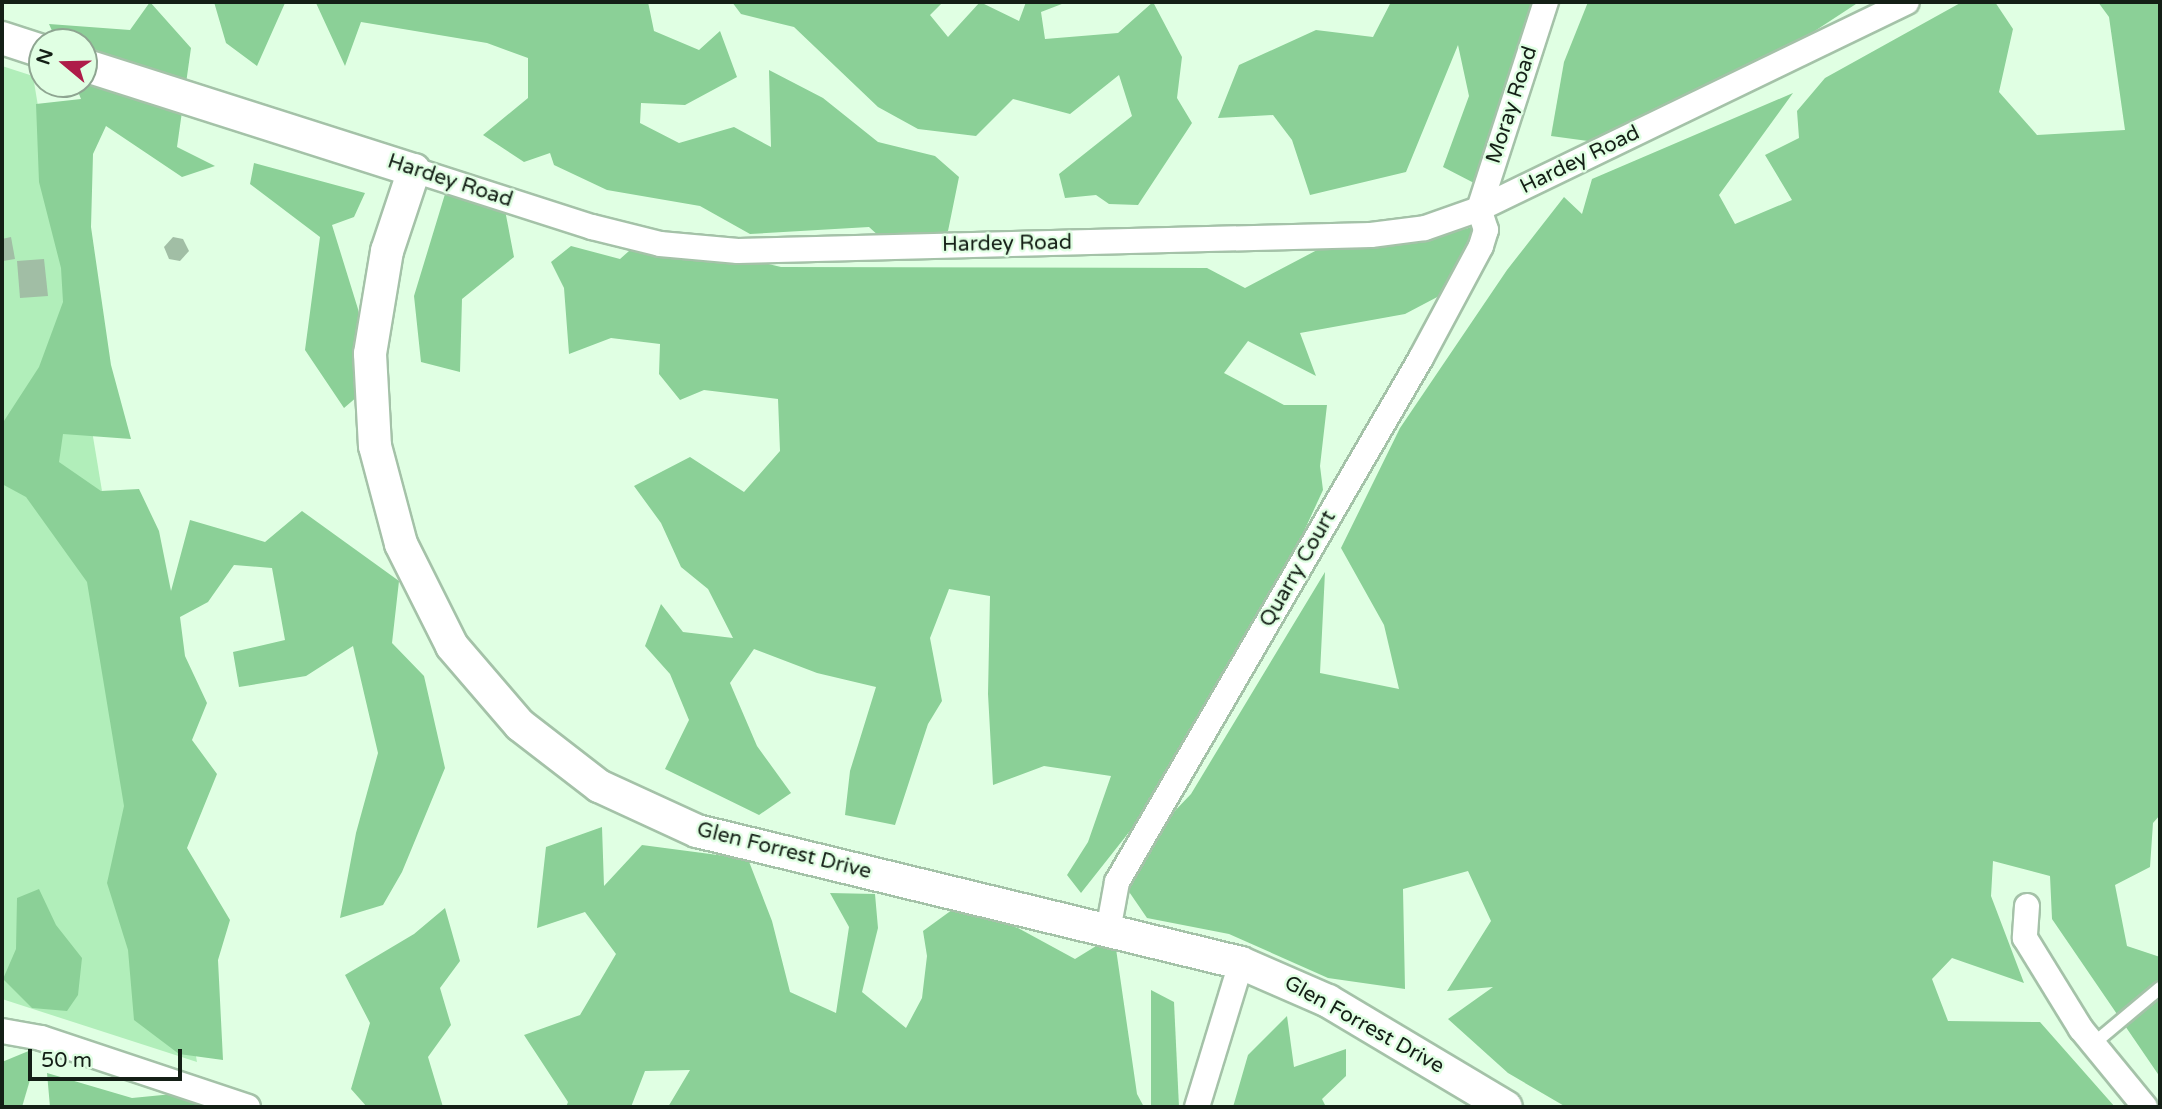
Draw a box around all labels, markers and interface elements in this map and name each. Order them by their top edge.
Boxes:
north arrow [28,28,98,98]
street label: Moray Road [1481,43,1543,167]
text: N [32,46,58,68]
street label: Hardey Road [1516,120,1644,200]
street label: Hardey Road [384,149,516,213]
street label: Hardey Road [942,230,1072,258]
street label: Quarry Court [1255,506,1341,632]
street label: Glen Forrest Drive [694,817,874,885]
street label: Glen Forrest Drive [1280,971,1448,1079]
scale bar [32,1036,186,1080]
text: 50 m [41,1048,92,1073]

